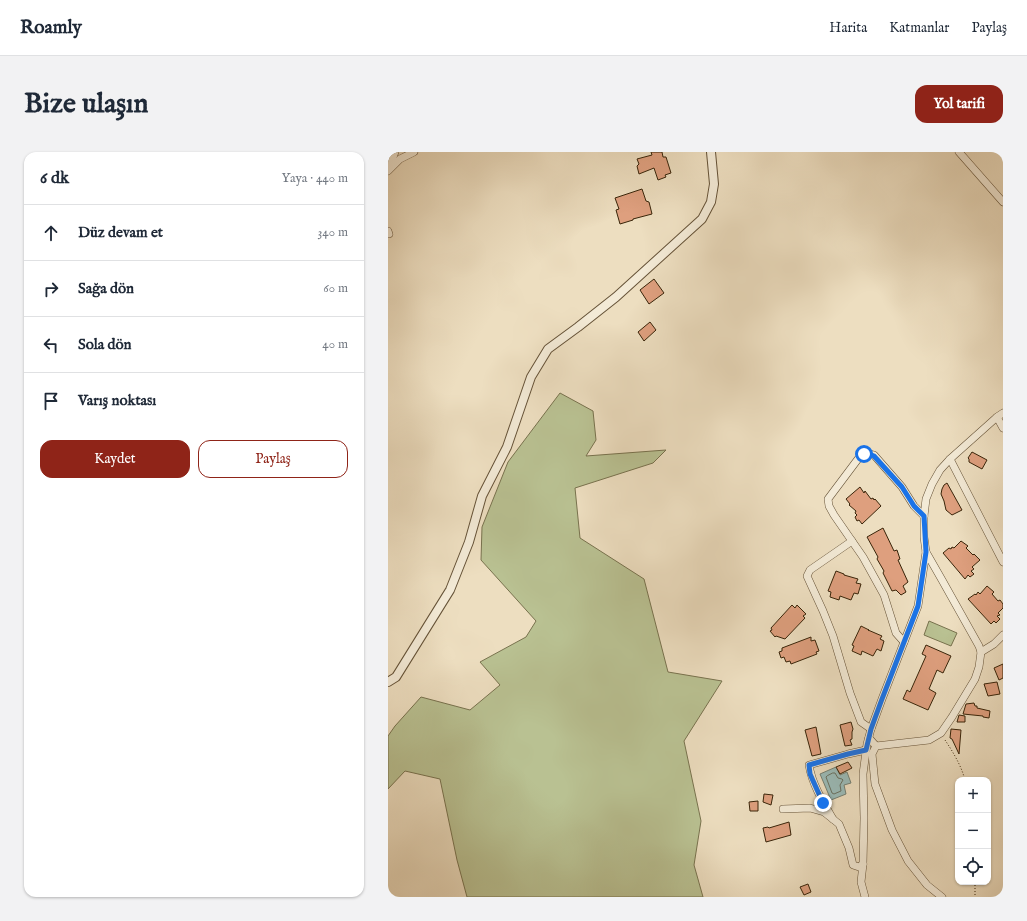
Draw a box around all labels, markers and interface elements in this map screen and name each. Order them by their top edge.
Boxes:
text: Roamly [20,16,82,40]
text: Harita [829,19,867,37]
text: Katmanlar [889,19,950,37]
text: Paylaş [972,19,1007,37]
button: Yol tarifi [915,85,1003,123]
text: Bize ulaşın [24,87,148,122]
text: 6 dk [40,168,69,189]
text: Yaya · 440 m [282,170,348,187]
icon: ahead [40,222,62,244]
text: Düz devam et [78,223,163,242]
text: 340 m [318,224,348,241]
icon: right [40,278,62,300]
text: Sağa dön [78,279,134,298]
text: 60 m [323,280,348,297]
icon: left [40,334,62,356]
text: Sola dön [78,335,132,354]
text: 40 m [322,336,348,353]
icon: arrive [40,390,62,412]
text: Varış noktası [78,391,156,410]
button: Kaydet [40,440,190,478]
button: Paylaş [198,440,348,478]
route start [855,445,873,463]
map controls [955,777,991,885]
button: + [955,777,991,813]
route end [814,794,832,812]
button: − [955,813,991,849]
button: locate [955,849,991,885]

